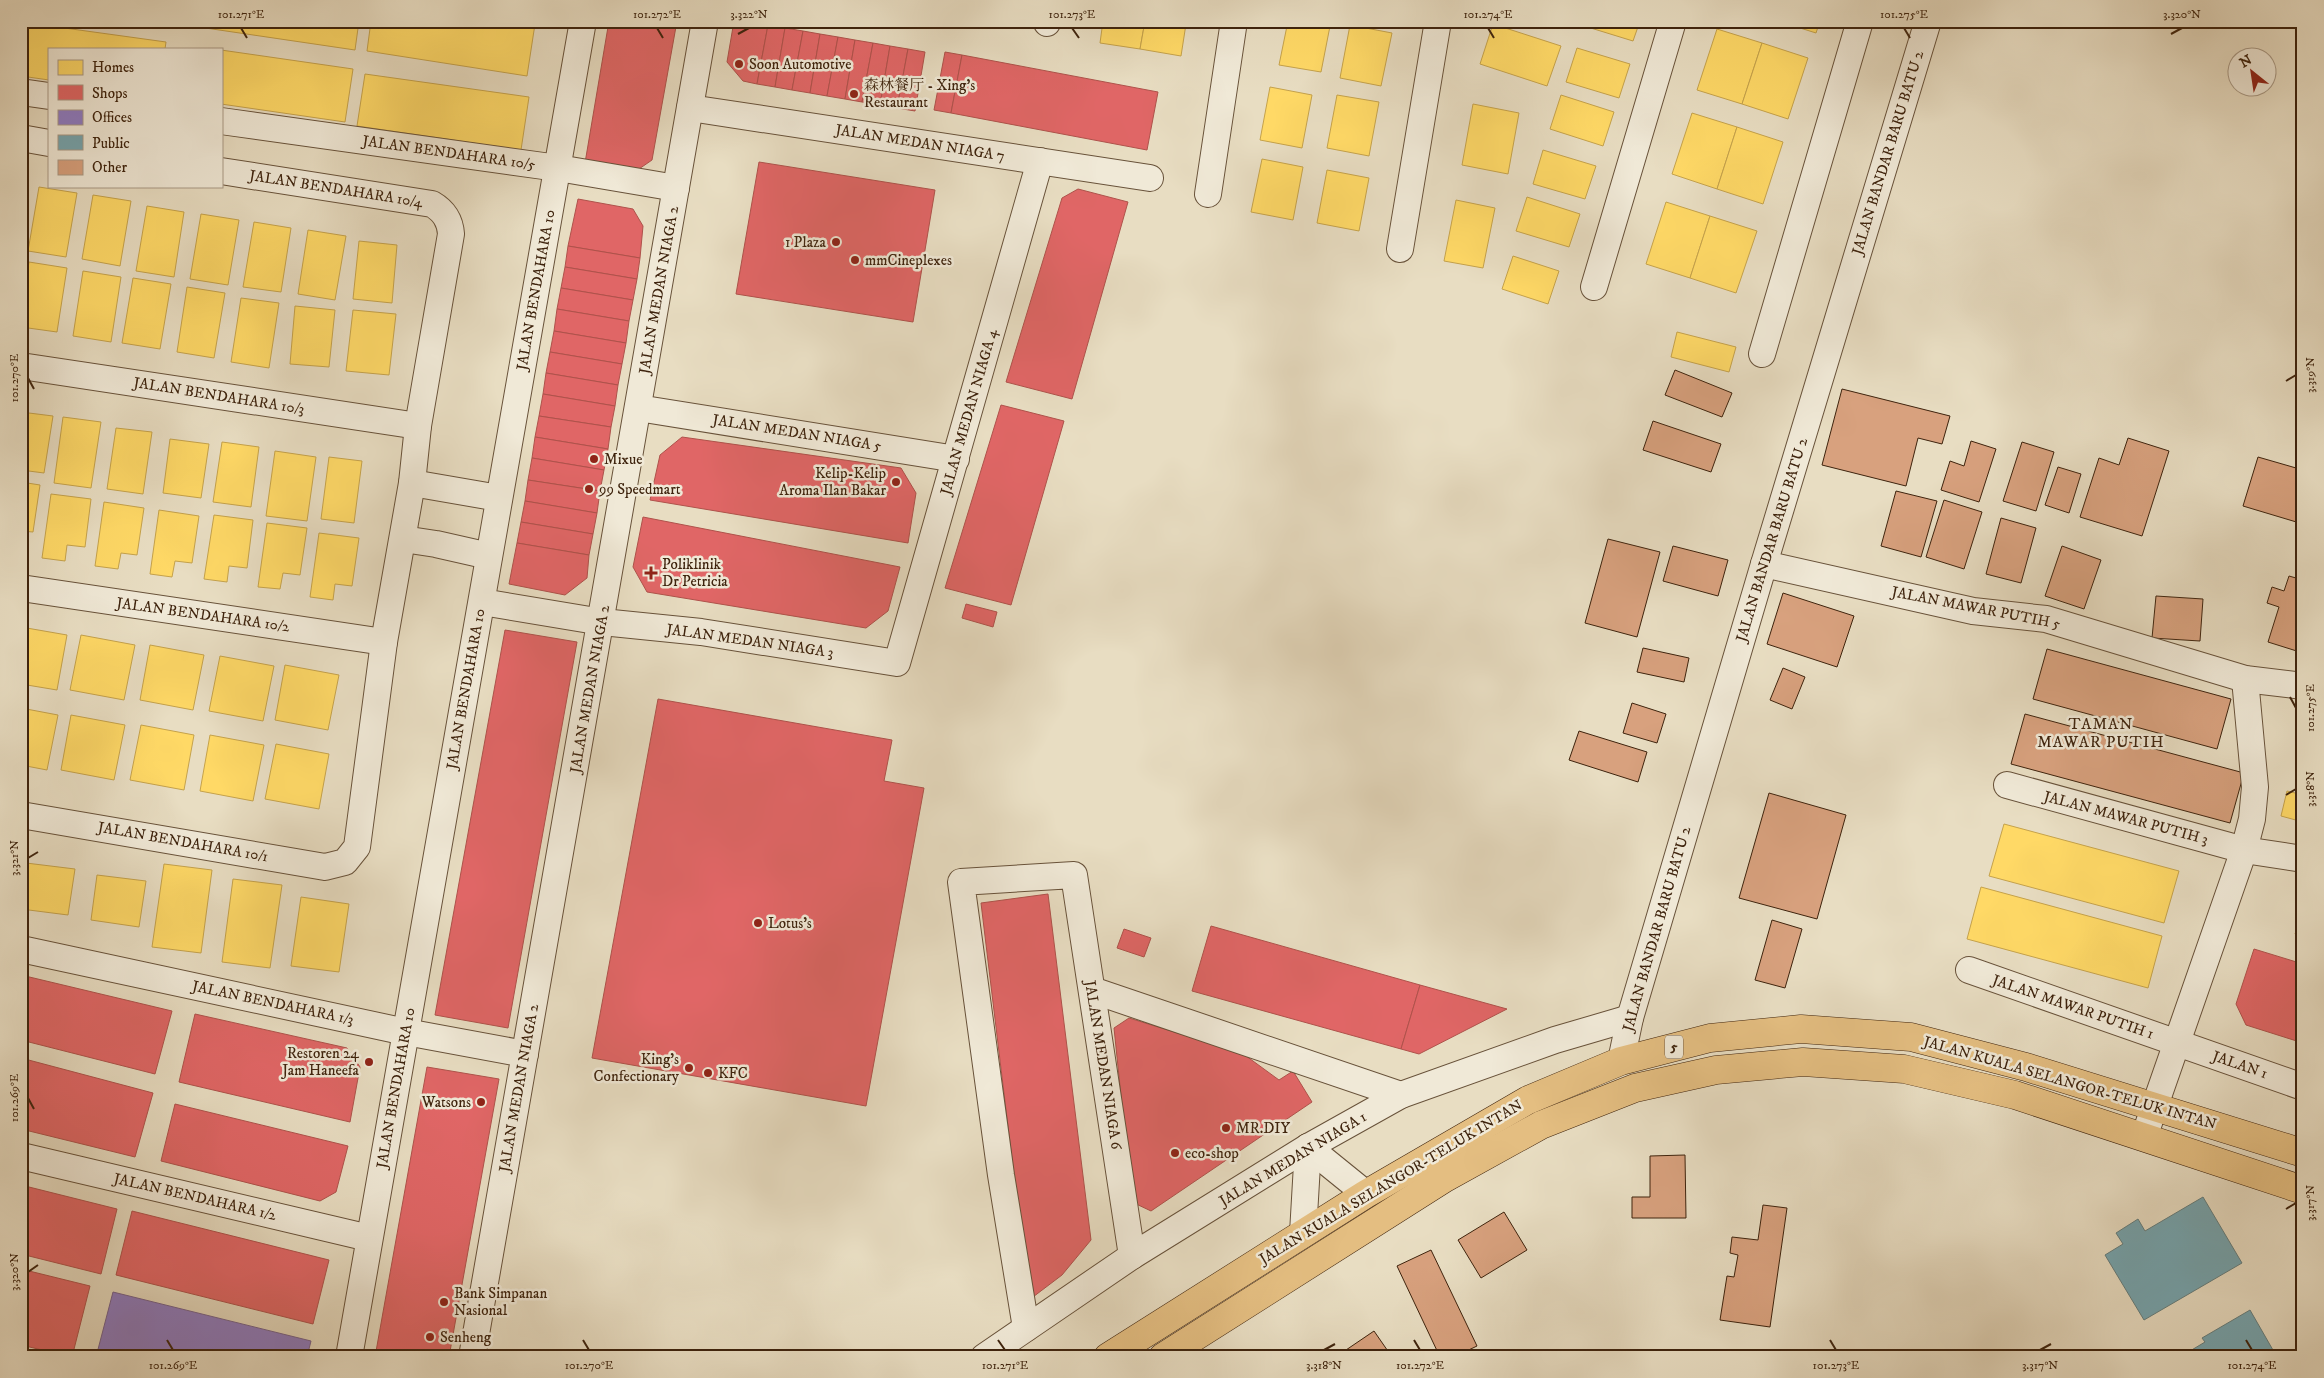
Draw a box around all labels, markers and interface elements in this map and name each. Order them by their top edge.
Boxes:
text: 101.271°E [218,7,265,22]
text: 101.272°E [633,7,682,22]
text: 3.322°N [730,7,768,22]
text: 101.273°E [1049,7,1096,22]
text: 101.274°E [1464,7,1513,22]
text: 101.275°E [1880,7,1929,22]
text: 3.320°N [2163,7,2201,22]
legend [48,48,222,188]
street label: JALAN BANDAR BARU BATU 2 [1847,48,1928,259]
north arrow [2226,48,2276,98]
text: N [2237,51,2256,72]
place label: Soon Automotive [749,55,851,74]
text: Homes [92,58,134,77]
marker: Soon Automotive [733,58,745,70]
place label: 森林餐厅 - Xing's Restaurant [864,76,975,112]
text: Shops [92,84,128,103]
marker: 森林餐厅 - Xing's Restaurant [848,88,860,100]
text: Offices [92,108,132,127]
street label: JALAN MEDAN NIAGA 7 [832,120,1006,166]
street label: JALAN BENDAHARA 10/5 [359,131,537,175]
text: Public [92,134,130,153]
text: Other [92,158,127,177]
street label: JALAN BENDAHARA 10/4 [246,166,424,212]
street label: JALAN MEDAN NIAGA 2 [635,204,683,378]
street label: JALAN BENDAHARA 10 [512,208,559,374]
place label: 1 Plaza [785,233,827,252]
marker: 1 Plaza [830,236,842,248]
place label: mmCineplexes [865,251,952,270]
marker: mmCineplexes [849,254,861,266]
street label: JALAN MEDAN NIAGA 4 [936,327,1002,499]
text: 101.270°E [7,353,22,402]
text: 3.319°N [2303,357,2318,393]
street label: JALAN BENDAHARA 10/3 [130,373,306,419]
street label: JALAN MEDAN NIAGA 5 [709,410,883,456]
street label: JALAN BANDAR BARU BATU 2 [1731,435,1812,646]
place label: Mixue [604,450,642,469]
marker: Mixue [588,453,600,465]
place label: Kelip-Kelip Aroma Ilan Bakar [779,464,886,500]
marker: Kelip-Kelip Aroma Ilan Bakar [890,476,902,488]
place label: 99 Speedmart [598,480,681,499]
marker: 99 Speedmart [583,483,595,495]
place label: Poliklinik Dr Petricia [662,555,728,591]
marker: Poliklinik Dr Petricia [644,566,658,580]
street label: JALAN MAWAR PUTIH 5 [1888,582,2062,634]
street label: JALAN BENDAHARA 10/2 [113,593,291,637]
street label: JALAN MEDAN NIAGA 2 [566,603,614,777]
street label: JALAN BENDAHARA 10 [442,607,489,773]
street label: JALAN MEDAN NIAGA 3 [663,620,835,662]
text: 101.275°E [2303,683,2318,732]
district label: TAMAN MAWAR PUTIH [2037,714,2165,752]
text: 3.318°N [2303,771,2318,807]
street label: JALAN MAWAR PUTIH 3 [2040,786,2210,849]
street label: JALAN BENDAHARA 10/1 [94,817,270,866]
street label: JALAN BANDAR BARU BATU 2 [1618,824,1696,1036]
text: 3.321°N [7,840,22,876]
place label: Lotus's [768,914,812,933]
marker: Lotus's [752,917,764,929]
street label: JALAN MAWAR PUTIH 1 [1988,970,2156,1044]
street label: JALAN BENDAHARA 1/3 [189,976,355,1029]
street label: JALAN MEDAN NIAGA 6 [1080,977,1126,1152]
street label: JALAN MEDAN NIAGA 2 [495,1002,543,1176]
street label: JALAN BENDAHARA 10 [372,1006,419,1172]
street label: JALAN KUALA SELANGOR-TELUK INTAN [1919,1031,2219,1134]
road number: 5 [1665,1036,1683,1058]
place label: Restoren 24 Jam Haneefa [280,1044,360,1080]
street label: JALAN 1 [2208,1046,2270,1083]
place label: King's Confectionary [594,1050,680,1086]
marker: Restoren 24 Jam Haneefa [363,1056,375,1068]
marker: King's Confectionary [683,1062,695,1074]
place label: KFC [718,1064,748,1083]
marker: KFC [702,1067,714,1079]
text: 101.269°E [7,1073,22,1122]
place label: Watsons [421,1093,471,1112]
marker: Watsons [475,1096,487,1108]
street label: JALAN KUALA SELANGOR-TELUK INTAN [1254,1096,1526,1269]
street label: JALAN MEDAN NIAGA 1 [1214,1107,1370,1212]
place label: MR.DIY [1236,1119,1291,1138]
marker: MR.DIY [1220,1122,1232,1134]
place label: eco-shop [1185,1144,1239,1163]
marker: eco-shop [1169,1147,1181,1159]
street label: JALAN BENDAHARA 1/2 [110,1169,279,1225]
text: 3.317°N [2303,1185,2318,1221]
text: 3.320°N [7,1253,22,1291]
place label: Bank Simpanan Nasional [454,1284,547,1320]
marker: Bank Simpanan Nasional [438,1296,450,1308]
place label: Senheng [440,1328,492,1347]
marker: Senheng [424,1331,436,1343]
text: 101.269°E [149,1358,198,1373]
text: 101.270°E [565,1358,614,1373]
text: 101.271°E [982,1358,1029,1373]
text: 3.318°N [1306,1358,1342,1373]
text: 101.272°E [1396,1358,1445,1373]
text: 101.273°E [1813,1358,1860,1373]
text: 3.317°N [2022,1358,2058,1373]
text: 101.274°E [2228,1358,2277,1373]

